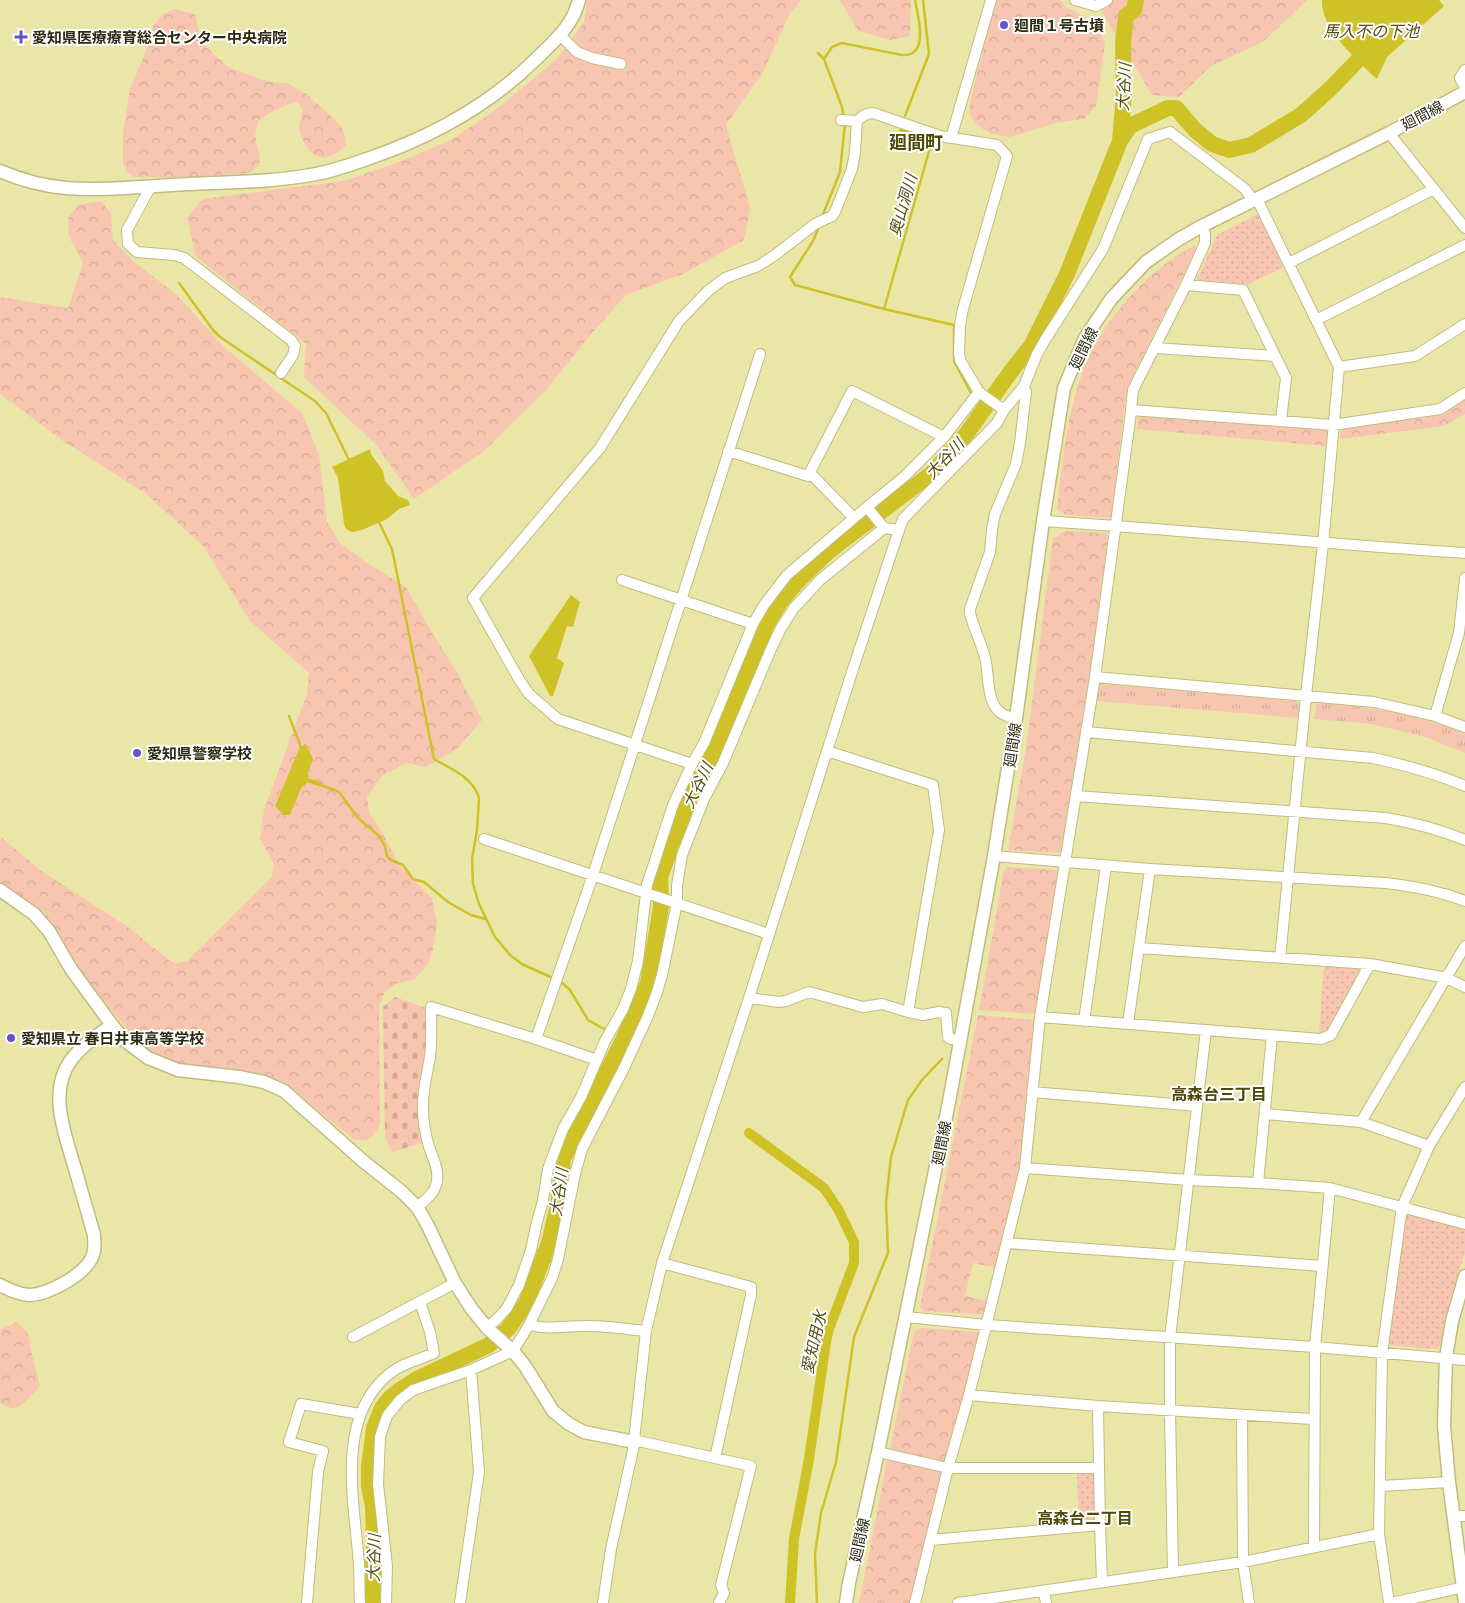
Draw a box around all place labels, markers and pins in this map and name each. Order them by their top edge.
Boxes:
place label: 廻間１号古墳 [1014,16,1104,34]
marker: 廻間１号古墳 [998,19,1010,31]
place label: 愛知県医療療育総合センター中央病院 [32,28,287,46]
marker: 愛知県医療療育総合センター中央病院 [14,30,28,44]
place label: 愛知県警察学校 [147,744,252,762]
marker: 愛知県警察学校 [131,747,143,759]
place label: 愛知県立 春日井東高等学校 [21,1029,204,1047]
marker: 愛知県立 春日井東高等学校 [5,1032,17,1044]

